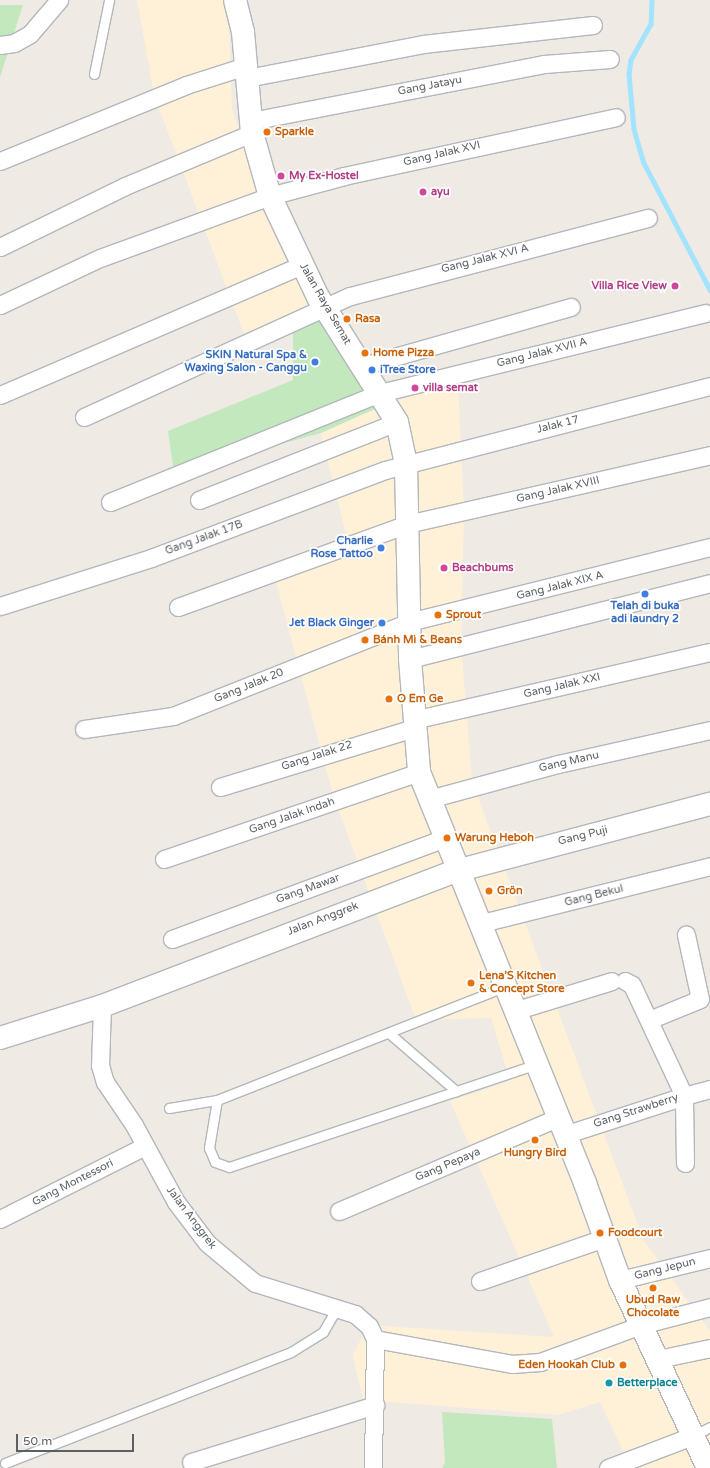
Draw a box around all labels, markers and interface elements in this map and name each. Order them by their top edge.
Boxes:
street label: Gang Jatayu [397,73,463,99]
place label: Sparkle [275,125,314,139]
marker: Sparkle [262,127,272,137]
street label: Gang Jalak XVI [402,139,482,169]
place label: My Ex-Hostel [289,169,359,183]
marker: My Ex-Hostel [276,171,286,181]
place label: ayu [431,185,450,199]
marker: ayu [418,187,428,197]
street label: Gang Jalak XVI A [440,242,530,276]
street label: Jalan Raya Semat [296,261,354,347]
place label: Villa Rice View [592,279,667,293]
marker: Villa Rice View [670,281,680,291]
place label: Rasa [355,312,380,326]
marker: Rasa [342,314,352,324]
street label: Gang Jalak XVII A [495,335,589,371]
place label: Home Pizza [373,346,434,360]
marker: Home Pizza [360,348,370,358]
place label: SKIN Natural Spa & Waxing Salon - Canggu [185,349,307,375]
marker: SKIN Natural Spa & Waxing Salon - Canggu [310,357,320,367]
place label: iTree Store [380,363,436,377]
marker: iTree Store [367,365,377,375]
place label: villa semat [423,381,478,395]
marker: villa semat [410,383,420,393]
street label: Jalak 17 [536,413,580,437]
street label: Gang Jalak XVIII [515,474,601,506]
street label: Gang Jalak 17B [163,518,245,558]
place label: Charlie Rose Tattoo [311,535,373,561]
marker: Charlie Rose Tattoo [376,543,386,553]
place label: Beachbums [452,561,514,575]
marker: Beachbums [439,563,449,573]
street label: Gang Jalak XIX A [515,569,605,603]
marker: Telah di buka adi laundry 2 [640,589,650,599]
place label: Telah di buka adi laundry 2 [611,600,679,626]
place label: Sprout [446,608,481,622]
marker: Sprout [433,610,443,620]
place label: Jet Black Ginger [289,616,374,630]
marker: Jet Black Ginger [377,618,387,628]
place label: Bánh Mì & Beans [373,633,462,647]
marker: Bánh Mì & Beans [360,635,370,645]
street label: Gang Jalak 20 [212,666,286,706]
street label: Gang Jalak XXI [522,671,602,701]
place label: O Em Ge [397,692,443,706]
marker: O Em Ge [384,694,394,704]
street label: Gang Jalak 22 [280,738,354,774]
street label: Gang Manu [538,749,600,775]
street label: Gang Jalak Indah [247,795,337,837]
street label: Gang Puji [557,823,609,849]
place label: Warung Heboh [455,831,534,845]
marker: Warung Heboh [442,833,452,843]
street label: Gang Mawar [274,871,342,907]
street label: Gang Bekul [563,882,625,910]
place label: Grön [497,884,523,898]
marker: Grön [484,886,494,896]
street label: Jalan Anggrek [286,899,360,939]
place label: Lena’S Kitchen & Concept Store [479,970,564,996]
marker: Lena’S Kitchen & Concept Store [466,978,476,988]
street label: Gang Strawberry [592,1091,680,1131]
marker: Hungry Bird [530,1135,540,1145]
street label: Gang Pepaya [413,1145,483,1185]
place label: Hungry Bird [504,1146,566,1160]
street label: Gang Montessori [30,1157,116,1209]
street label: Jalan Anggrek [163,1184,219,1252]
place label: Foodcourt [608,1226,662,1240]
marker: Foodcourt [595,1228,605,1238]
street label: Gang Jepun [633,1255,697,1283]
marker: Ubud Raw Chocolate [648,1283,658,1293]
place label: Ubud Raw Chocolate [626,1294,680,1320]
place label: Eden Hookah Club [518,1358,615,1372]
marker: Eden Hookah Club [618,1360,628,1370]
place label: Betterplace [617,1376,677,1390]
marker: Betterplace [604,1378,614,1388]
scale bar [18,1426,136,1452]
text: 50 m [23,1434,52,1448]

